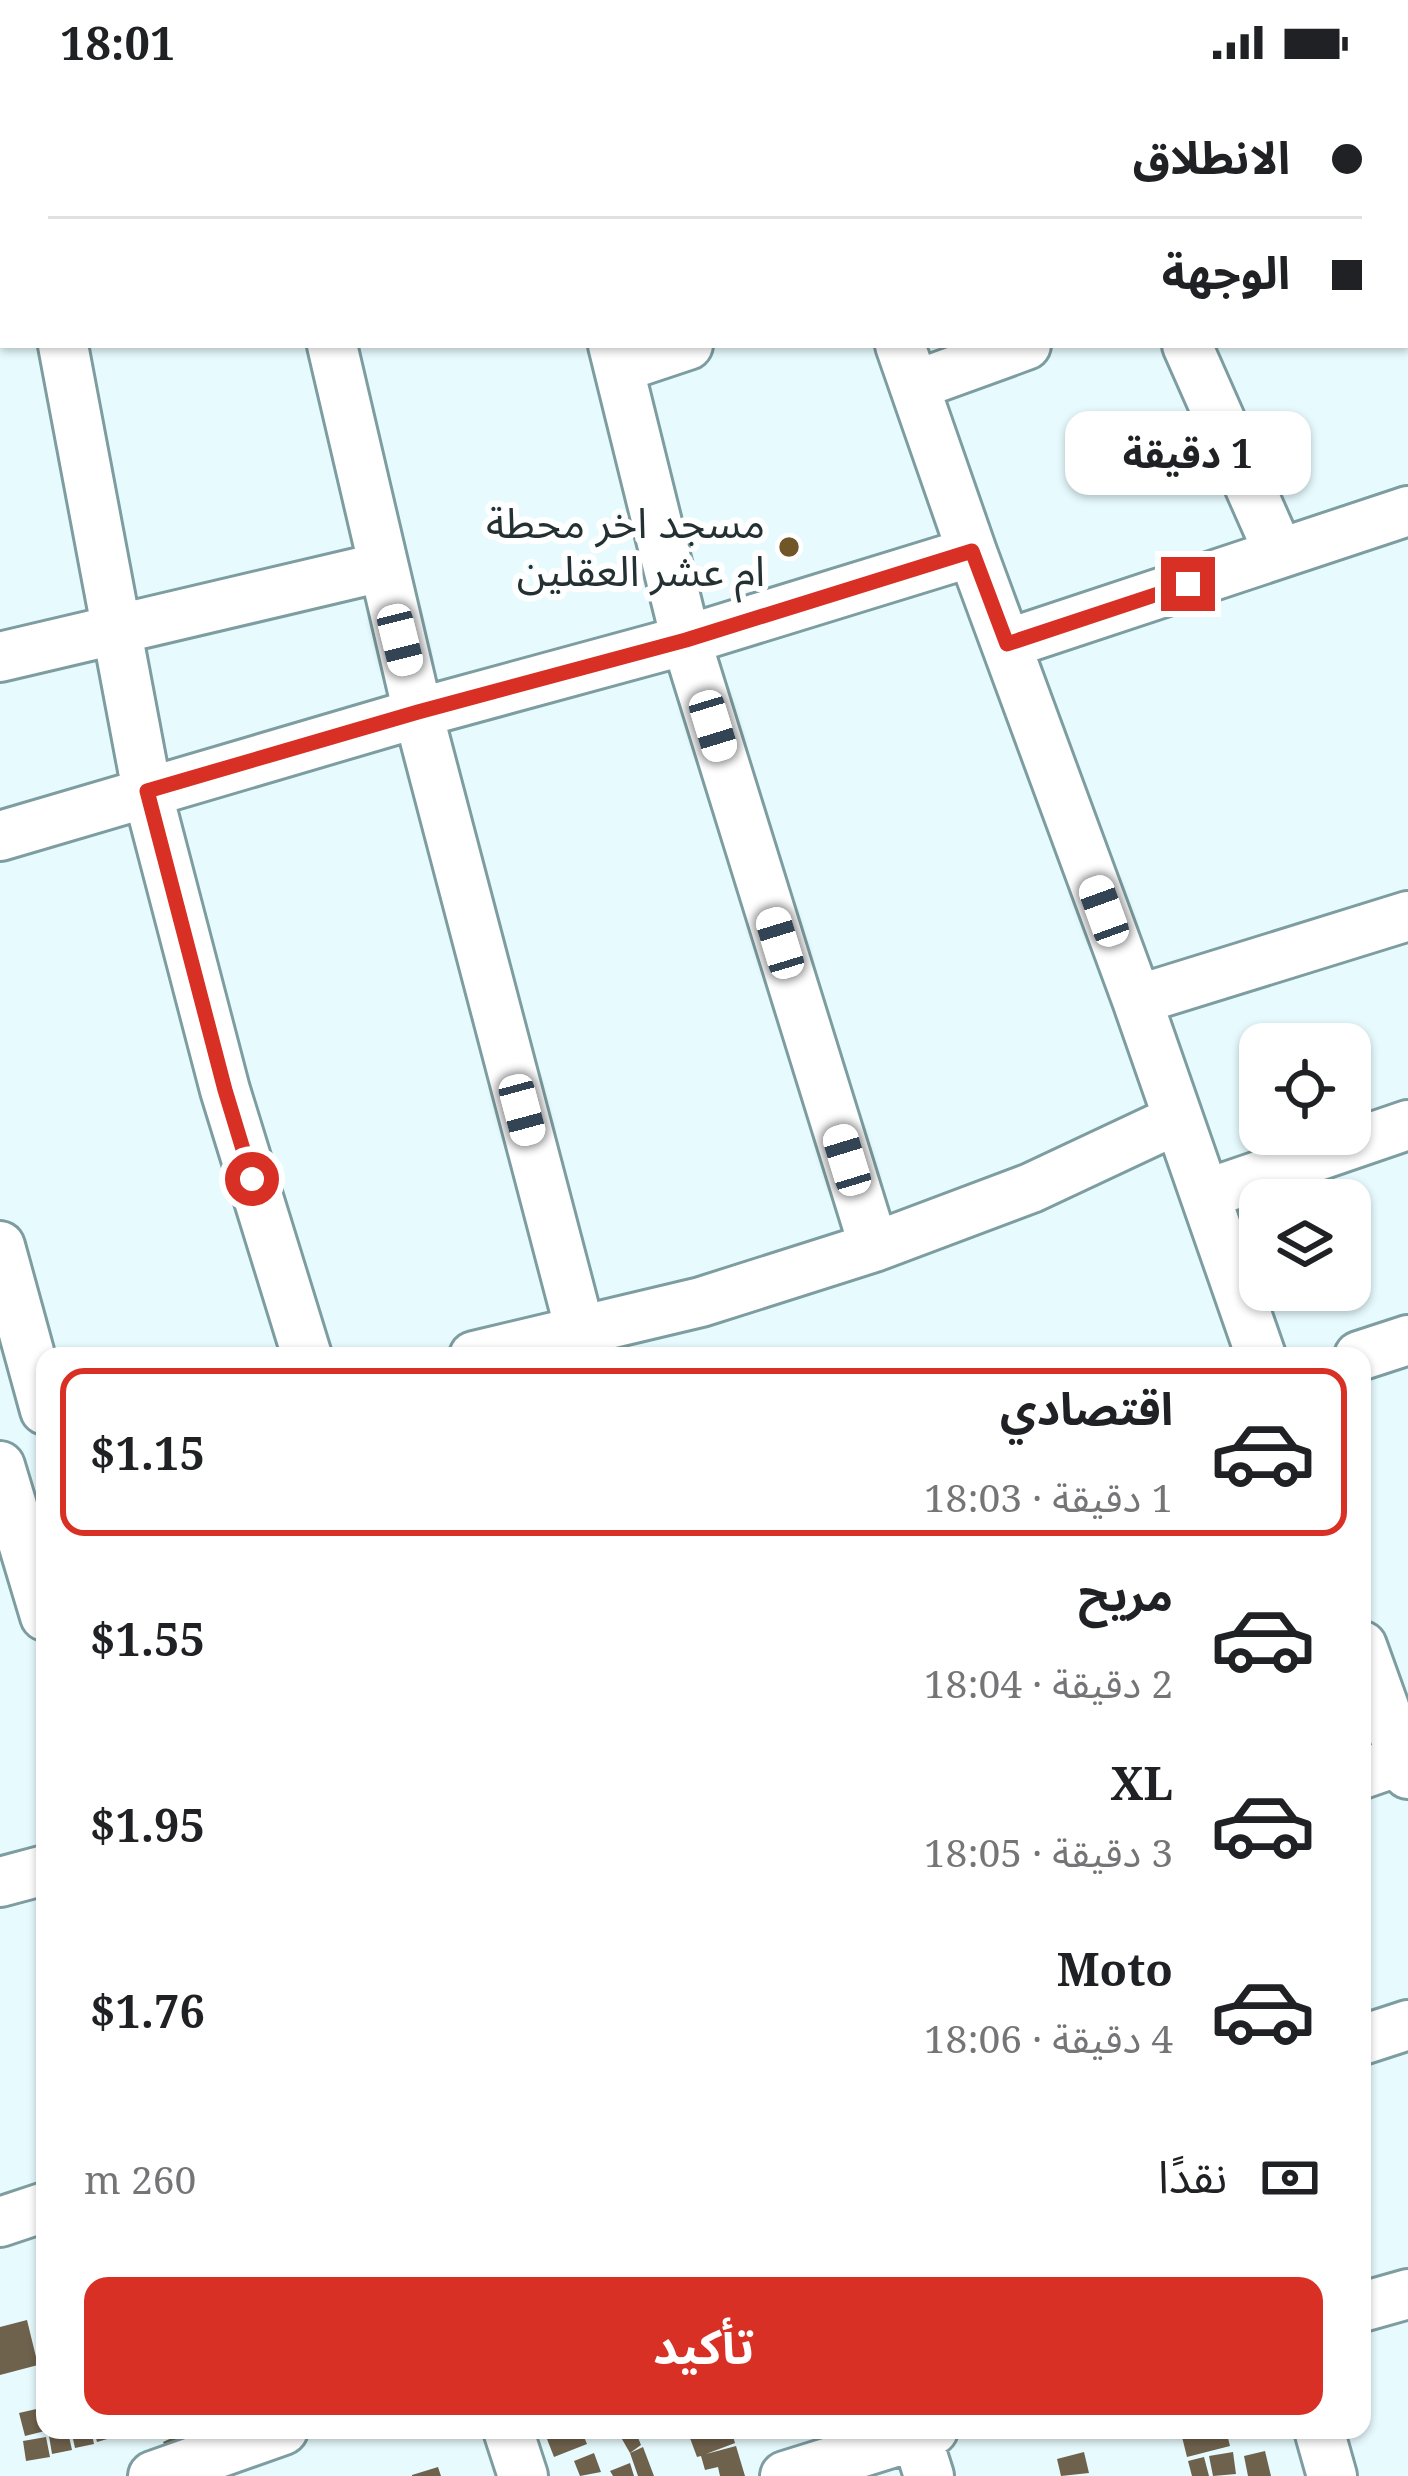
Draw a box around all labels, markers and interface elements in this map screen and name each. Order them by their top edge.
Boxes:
text: 18:01 [60,12,175,73]
text: الانطلاق [1133,126,1290,187]
text: الوجهة [1162,241,1290,302]
callout: 1 دقيقة [1065,410,1311,494]
text: 1 دقيقة [1123,426,1253,479]
place label: مسجد اخر محطة ام عشر العقلين [486,493,765,603]
marker: مسجد اخر محطة ام عشر العقلين [776,534,802,560]
route end [1161,557,1215,611]
car [374,601,426,679]
car [685,686,741,766]
car [1075,871,1133,951]
car [752,903,808,983]
map controls [1239,1023,1371,1311]
button: locate [1239,1023,1371,1155]
car [495,1071,549,1149]
car [819,1120,875,1200]
route start [225,1152,279,1206]
button: layers [1239,1179,1371,1311]
text: اقتصادي [1000,1377,1173,1438]
icon: car [1209,1398,1317,1506]
text: $1.15 [90,1422,205,1483]
text: 1 دقيقة · 18:03 [924,1470,1173,1523]
text: مريح [1078,1563,1173,1624]
icon: car [1209,1584,1317,1692]
text: $1.55 [90,1608,205,1669]
text: 2 دقيقة · 18:04 [924,1656,1173,1709]
text: XL [1111,1752,1173,1813]
icon: car [1209,1770,1317,1878]
text: $1.95 [90,1794,205,1855]
text: 3 دقيقة · 18:05 [924,1825,1173,1878]
text: Moto [1057,1938,1173,1999]
icon: car [1209,1956,1317,2064]
text: $1.76 [90,1980,205,2041]
text: 4 دقيقة · 18:06 [924,2011,1173,2064]
text: نقدًا [1158,2145,1227,2206]
icon: cash [1257,2145,1323,2211]
text: 260 m [84,2152,196,2205]
button: تأكيد [84,2277,1323,2415]

